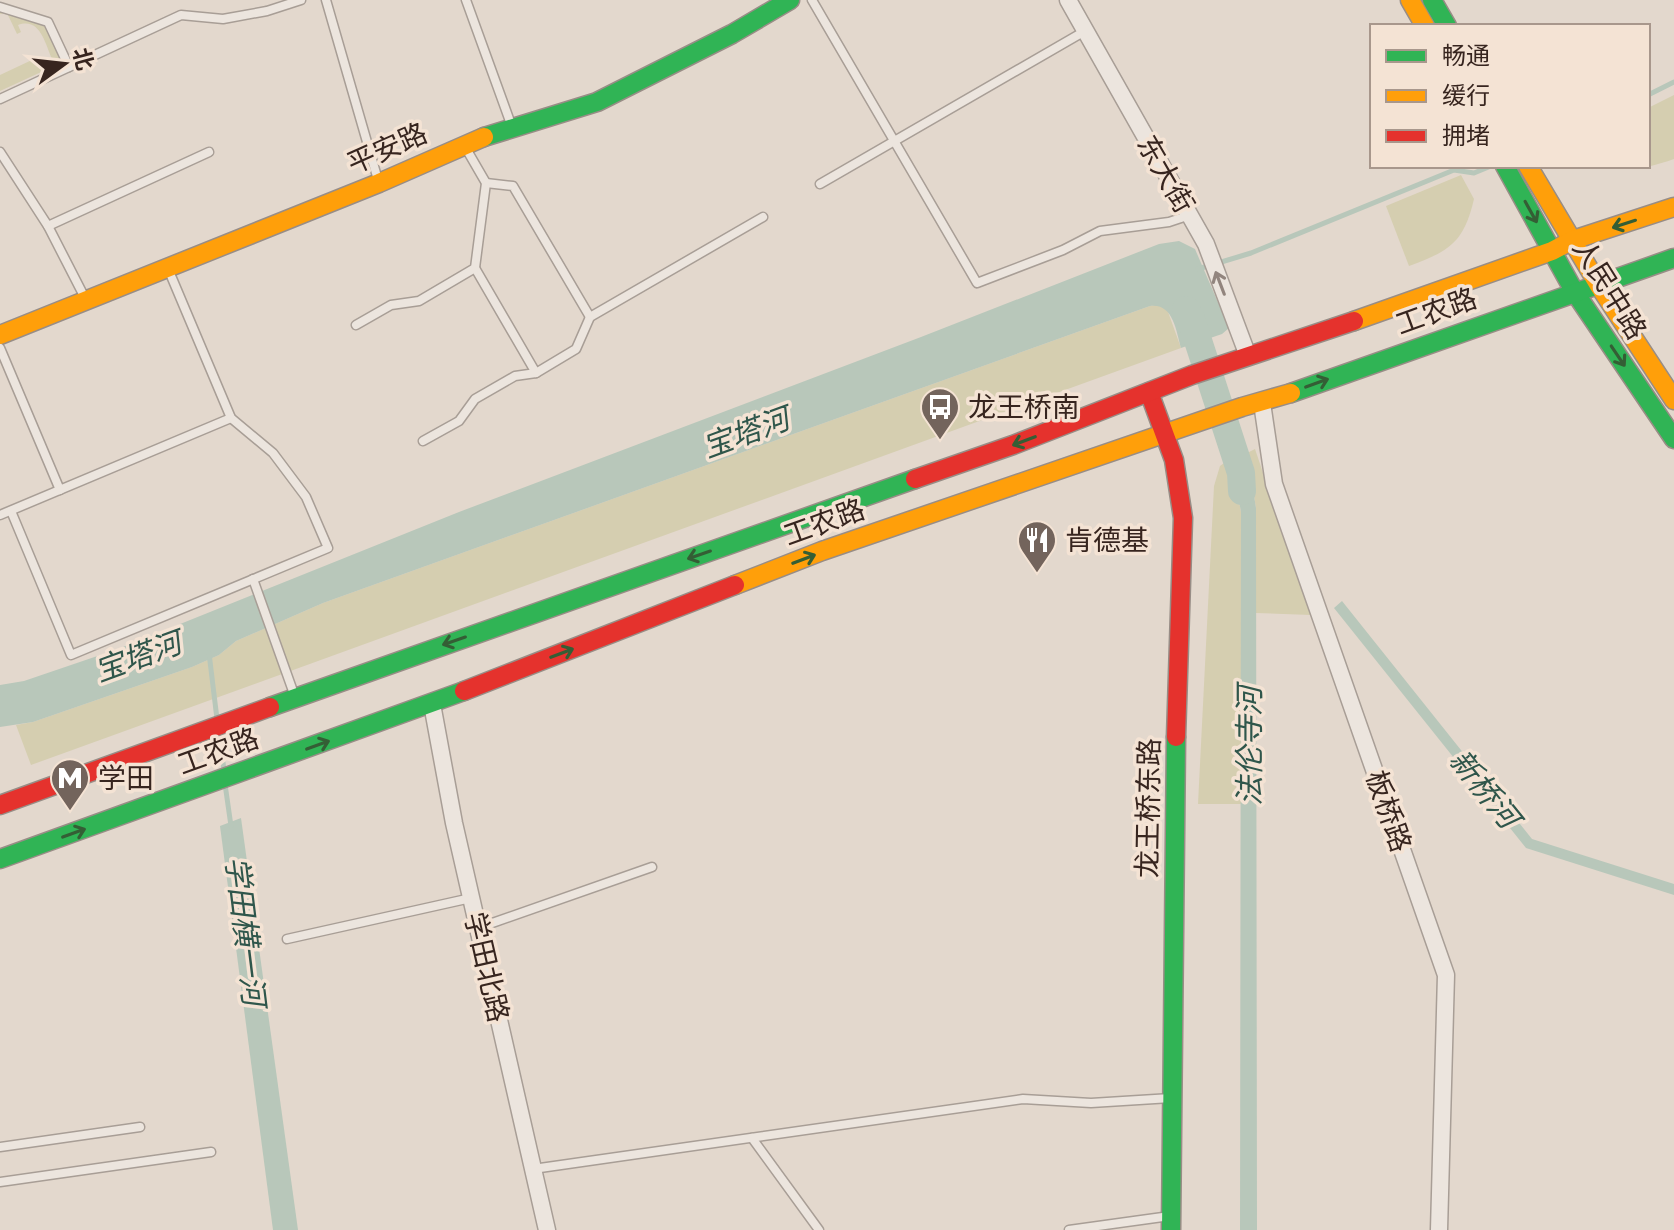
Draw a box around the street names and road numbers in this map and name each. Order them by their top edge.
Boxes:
street label: 平安路 [343,117,432,180]
street label: 东大街 [1131,130,1200,218]
street label: 人民中路 [1567,234,1652,345]
street label: 工农路 [1391,283,1481,340]
street label: 工农路 [779,494,869,551]
street label: 工农路 [173,723,263,780]
street label: 龙王桥东路 [1132,738,1165,878]
street label: 板桥路 [1360,766,1417,856]
street label: 学田北路 [459,909,514,1025]

